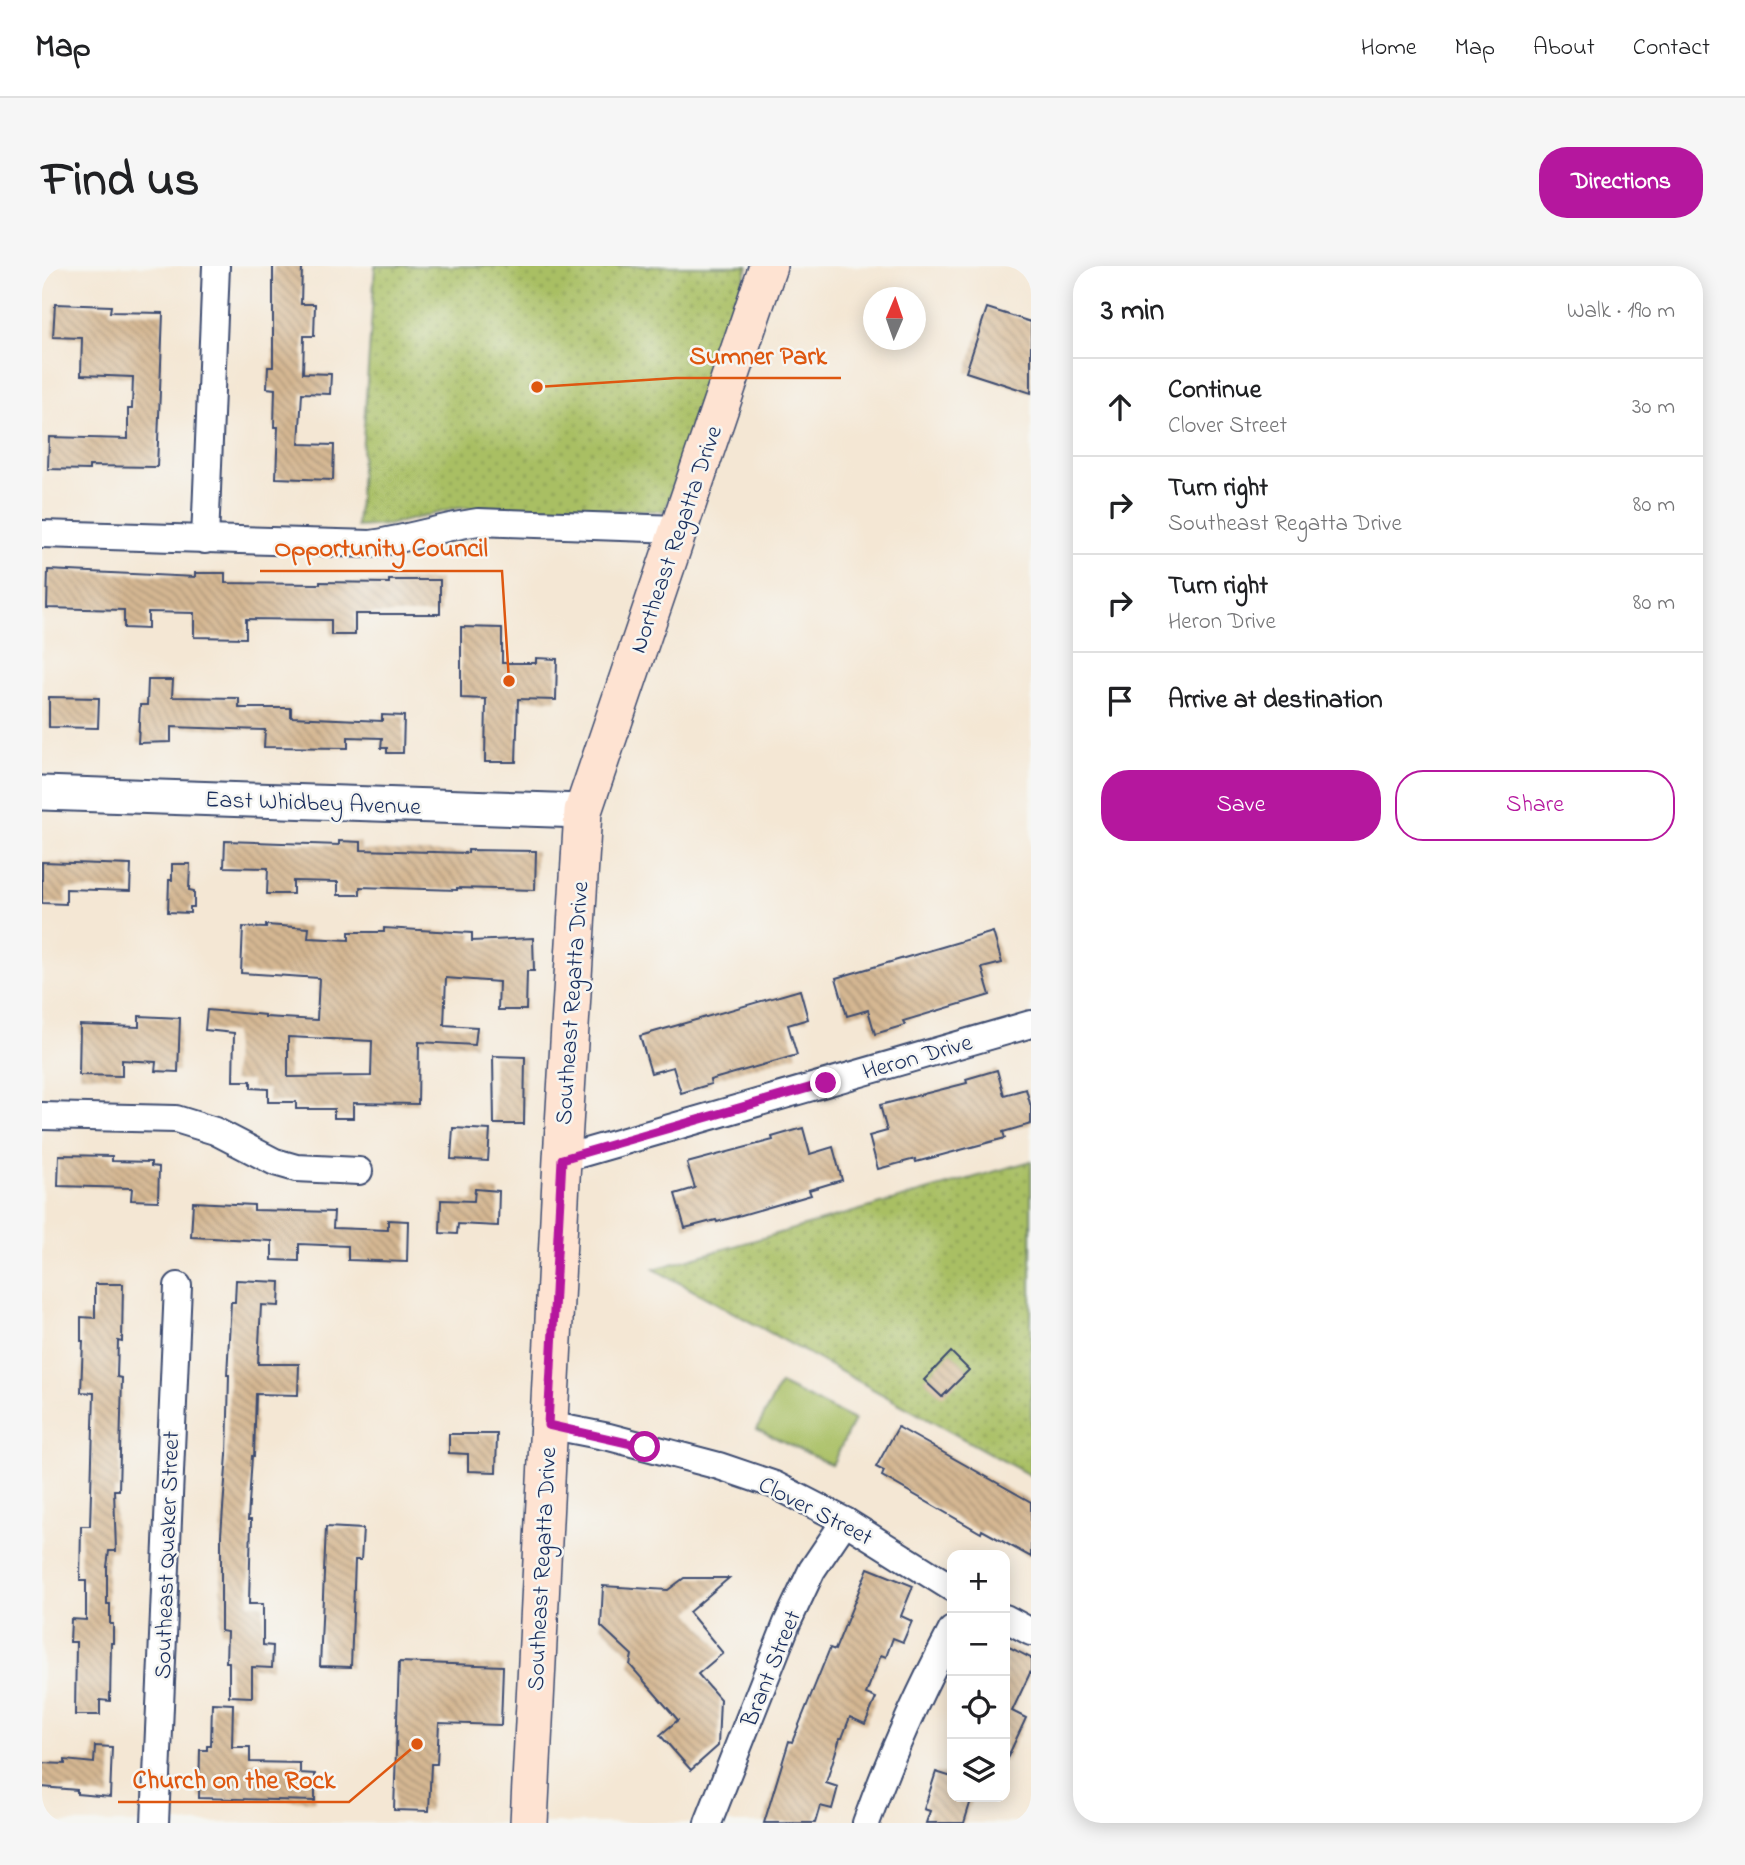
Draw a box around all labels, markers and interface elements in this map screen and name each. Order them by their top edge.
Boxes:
text: Map [35,24,91,72]
text: Home [1361,31,1417,66]
text: Map [1455,31,1495,66]
text: About [1533,31,1595,66]
text: Contact [1633,31,1710,66]
text: Find us [42,146,199,218]
button: Directions [1539,147,1703,218]
north arrow [863,287,926,350]
text: 3 min [1101,290,1164,334]
text: Walk · 190 m [1567,295,1675,328]
callout: Sumner Park [676,331,841,378]
text: Sumner Park [689,339,827,377]
text: Continue [1168,372,1261,410]
icon: ahead [1101,388,1139,426]
text: 30 m [1632,391,1675,424]
text: Clover Street [1168,410,1287,443]
street label: Northeast Regatta Drive [622,421,733,658]
text: Turn right [1168,470,1268,508]
icon: right [1101,486,1139,524]
text: 80 m [1633,489,1675,522]
text: Southeast Regatta Drive [1168,508,1402,541]
callout: Opportunity Council [260,524,502,571]
text: Opportunity Council [274,531,488,569]
text: Turn right [1168,568,1268,606]
icon: right [1101,584,1139,622]
text: 80 m [1633,587,1675,620]
text: Heron Drive [1168,606,1276,639]
icon: arrive [1101,682,1139,720]
text: Arrive at destination [1168,682,1383,720]
button: Save [1101,770,1381,841]
button: Share [1395,770,1675,841]
street label: East Whidbey Avenue [204,783,422,827]
street label: Southeast Regatta Drive [548,880,599,1126]
street label: Heron Drive [859,1026,977,1091]
route end [810,1067,841,1098]
street label: Southeast Quaker Street [147,1430,190,1680]
route start [629,1431,660,1462]
street label: Southeast Regatta Drive [520,1446,567,1692]
street label: Clover Street [752,1468,878,1556]
map controls [947,1550,1010,1802]
button: + [947,1550,1010,1613]
street label: Brant Street [733,1605,812,1733]
button: − [947,1613,1010,1676]
button: locate [947,1676,1010,1739]
button: layers [947,1739,1010,1802]
callout: Church on the Rock [118,1755,349,1802]
text: Church on the Rock [133,1763,336,1801]

